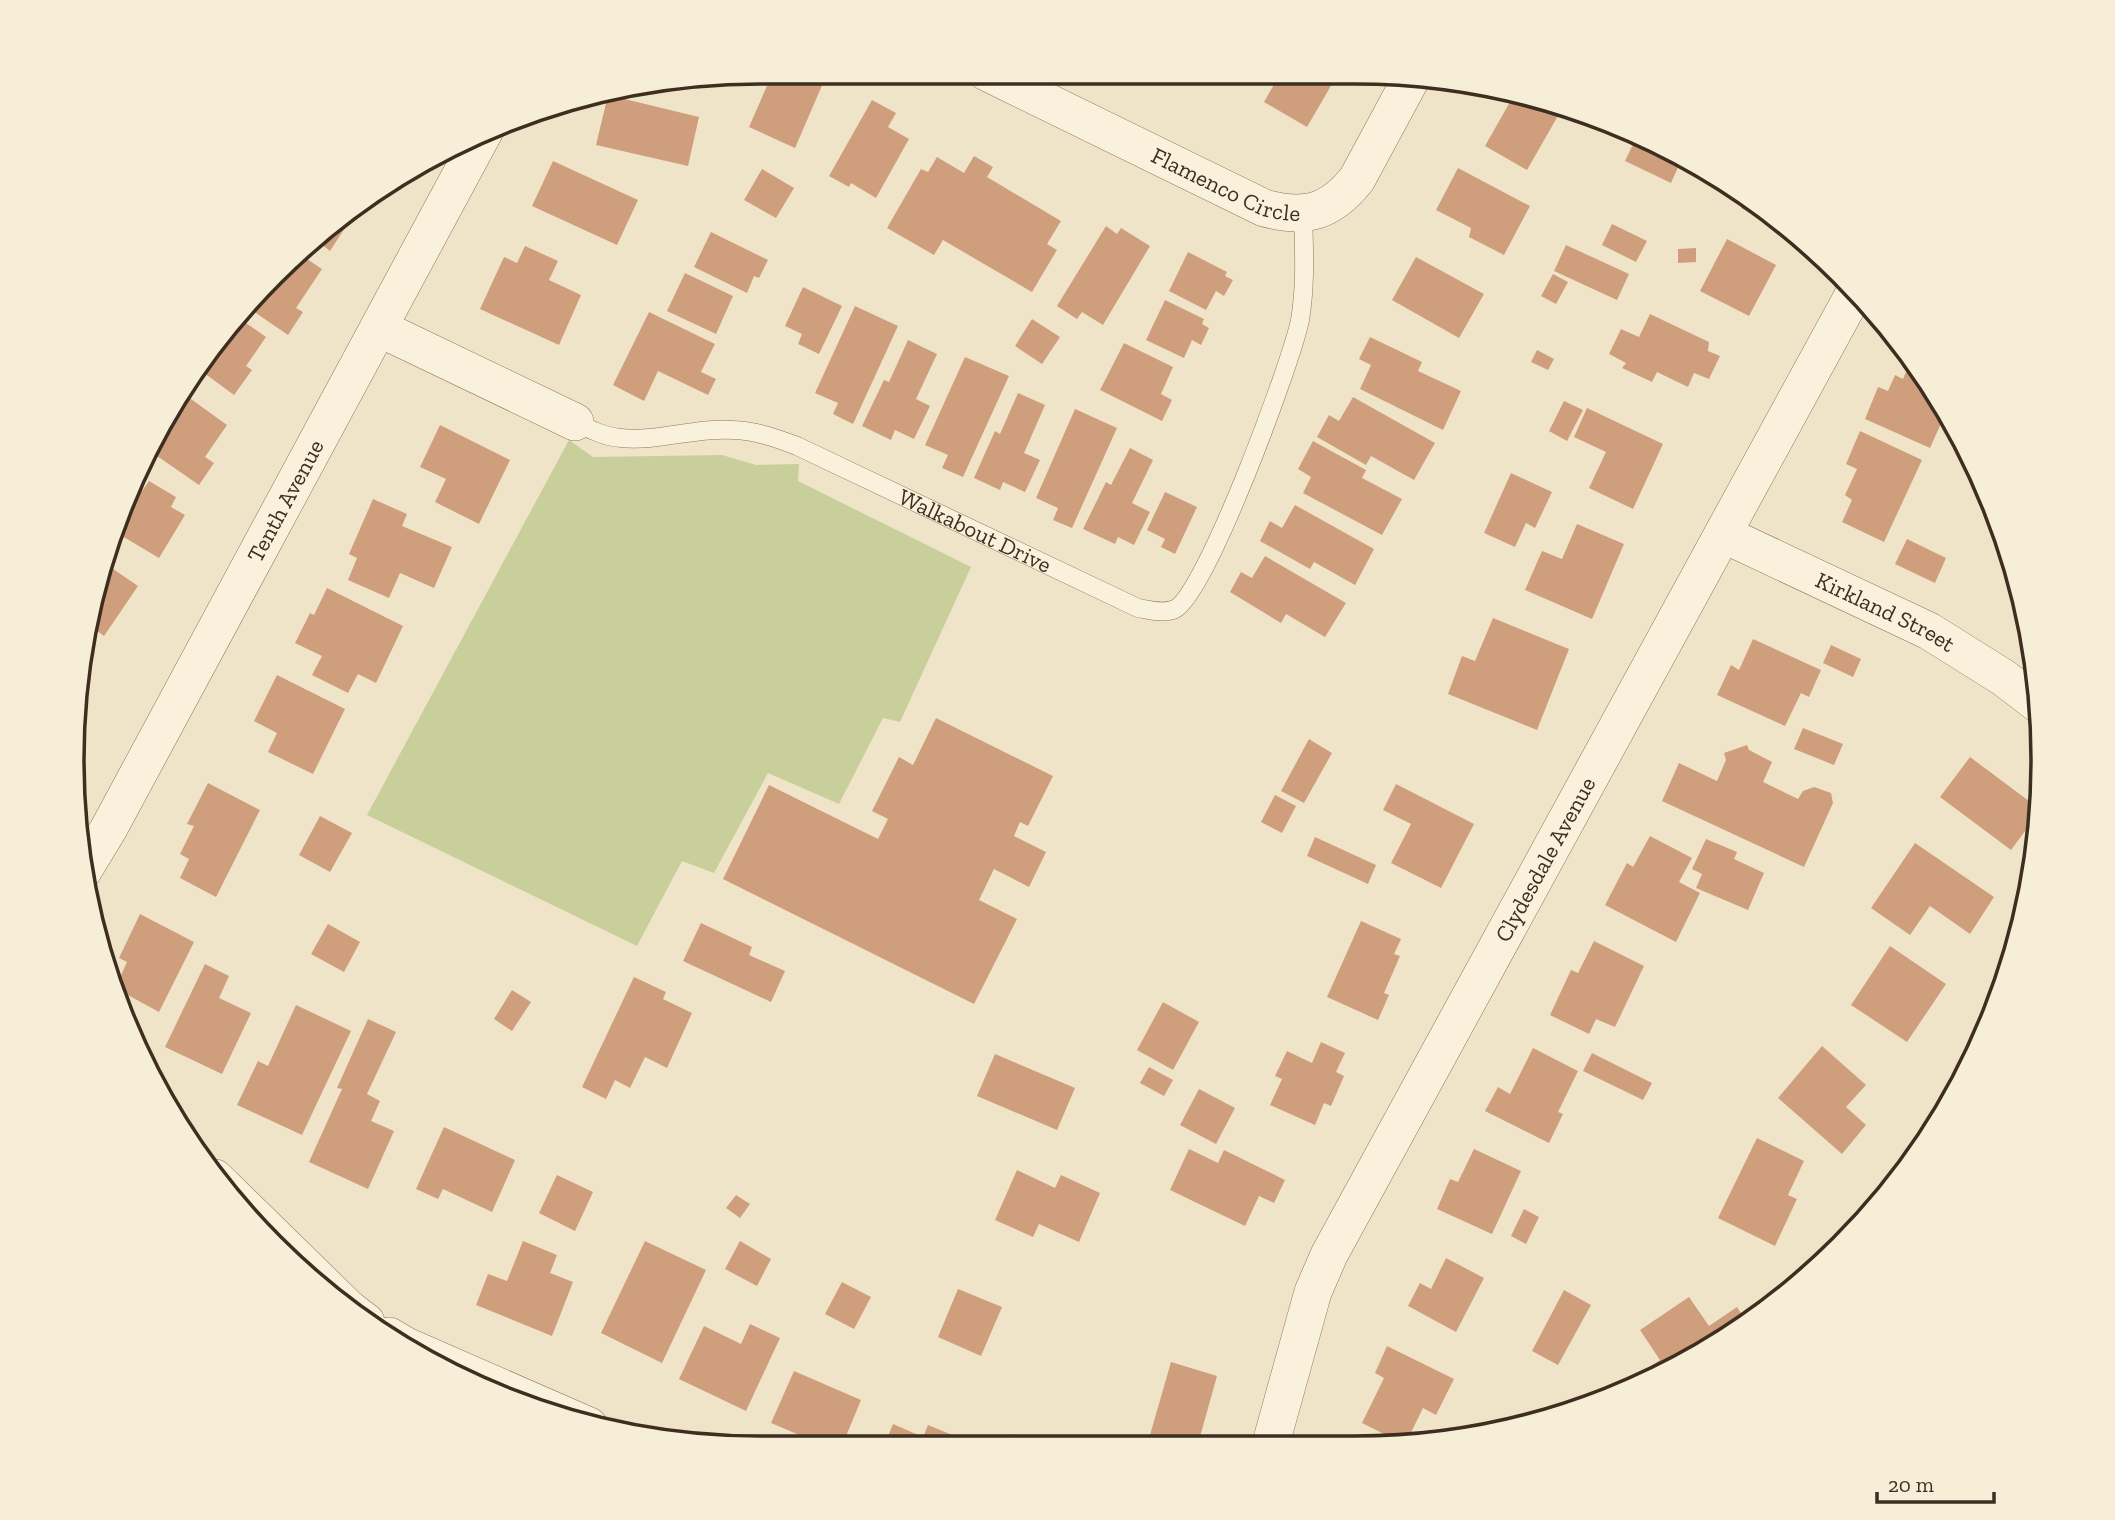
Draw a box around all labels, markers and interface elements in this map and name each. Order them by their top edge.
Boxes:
street label: Flamenco Circle [1147,141,1301,227]
street label: Tenth Avenue [241,434,330,567]
street label: Walkabout Drive [894,482,1056,579]
street label: Kirkland Street [1811,566,1961,658]
street label: Clydesdale Avenue [1489,772,1601,947]
scale bar [1877,1460,1994,1504]
text: 20 m [1888,1472,1934,1497]

